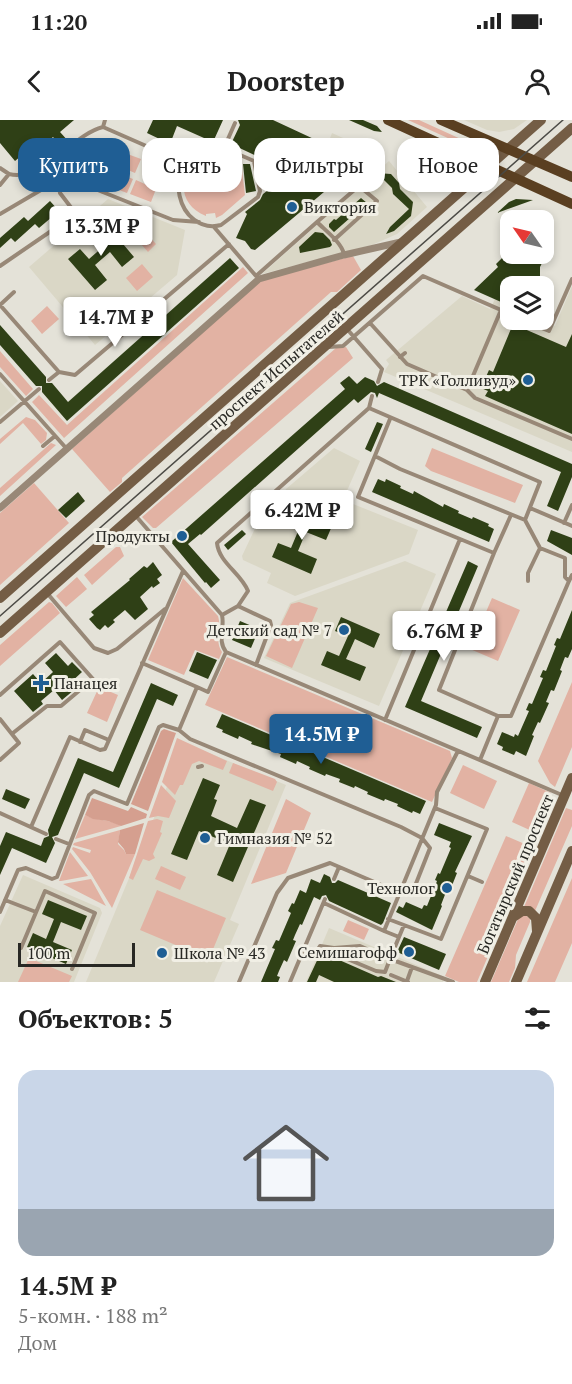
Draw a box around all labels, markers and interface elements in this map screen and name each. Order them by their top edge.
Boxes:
text: 11:20 [30,7,87,36]
text: Doorstep [227,63,345,99]
icon: back [18,65,51,98]
icon: person [521,65,554,98]
chip: Купить [18,138,130,192]
chip: Снять [142,138,242,192]
chip: Фильтры [254,138,385,192]
chip: Новое [397,138,499,192]
place label: Виктория [304,196,376,218]
marker: Виктория [285,200,299,214]
pin: 13.3M ₽ [46,206,156,257]
north arrow [500,210,554,264]
map controls [500,210,554,330]
text: 13.3M ₽ [63,212,139,239]
button: layers [500,276,554,330]
pin: 14.7M ₽ [60,297,170,348]
text: 14.7M ₽ [77,303,153,330]
street label: проспект Испытателей [204,305,348,435]
place label: ТРК «Голливуд» [399,369,516,391]
marker: ТРК «Голливуд» [521,373,535,387]
pin: 6.42M ₽ [247,490,357,541]
text: 6.42M ₽ [264,496,340,523]
place label: Продукты [95,525,170,547]
marker: Продукты [175,529,189,543]
pin: 6.76M ₽ [389,611,499,662]
text: 6.76M ₽ [406,617,482,644]
place label: Детский сад № 7 [207,619,332,641]
marker: Детский сад № 7 [337,623,351,637]
place label: Панацея [54,672,118,694]
marker: Панацея [32,674,50,692]
pin: 14.5M ₽ [266,714,376,765]
text: 14.5M ₽ [283,720,359,747]
street label: Богатырский проспект [471,791,559,957]
place label: Гимназия № 52 [217,827,333,849]
marker: Гимназия № 52 [198,831,212,845]
place label: Технолог [367,877,435,899]
marker: Технолог [440,881,454,895]
scale bar [18,940,135,968]
place label: Семишагофф [297,941,397,963]
text: 100 m [27,942,70,964]
place label: Школа № 43 [174,942,265,964]
marker: Семишагофф [402,945,416,959]
marker: Школа № 43 [155,946,169,960]
text: Объектов: 5 [18,1001,173,1035]
icon: filters [521,1002,554,1035]
icon: home [232,1109,340,1217]
text: 14.5M ₽ [18,1268,116,1302]
text: 5-комн. · 188 m² [18,1302,168,1329]
text: Дом [18,1329,57,1356]

